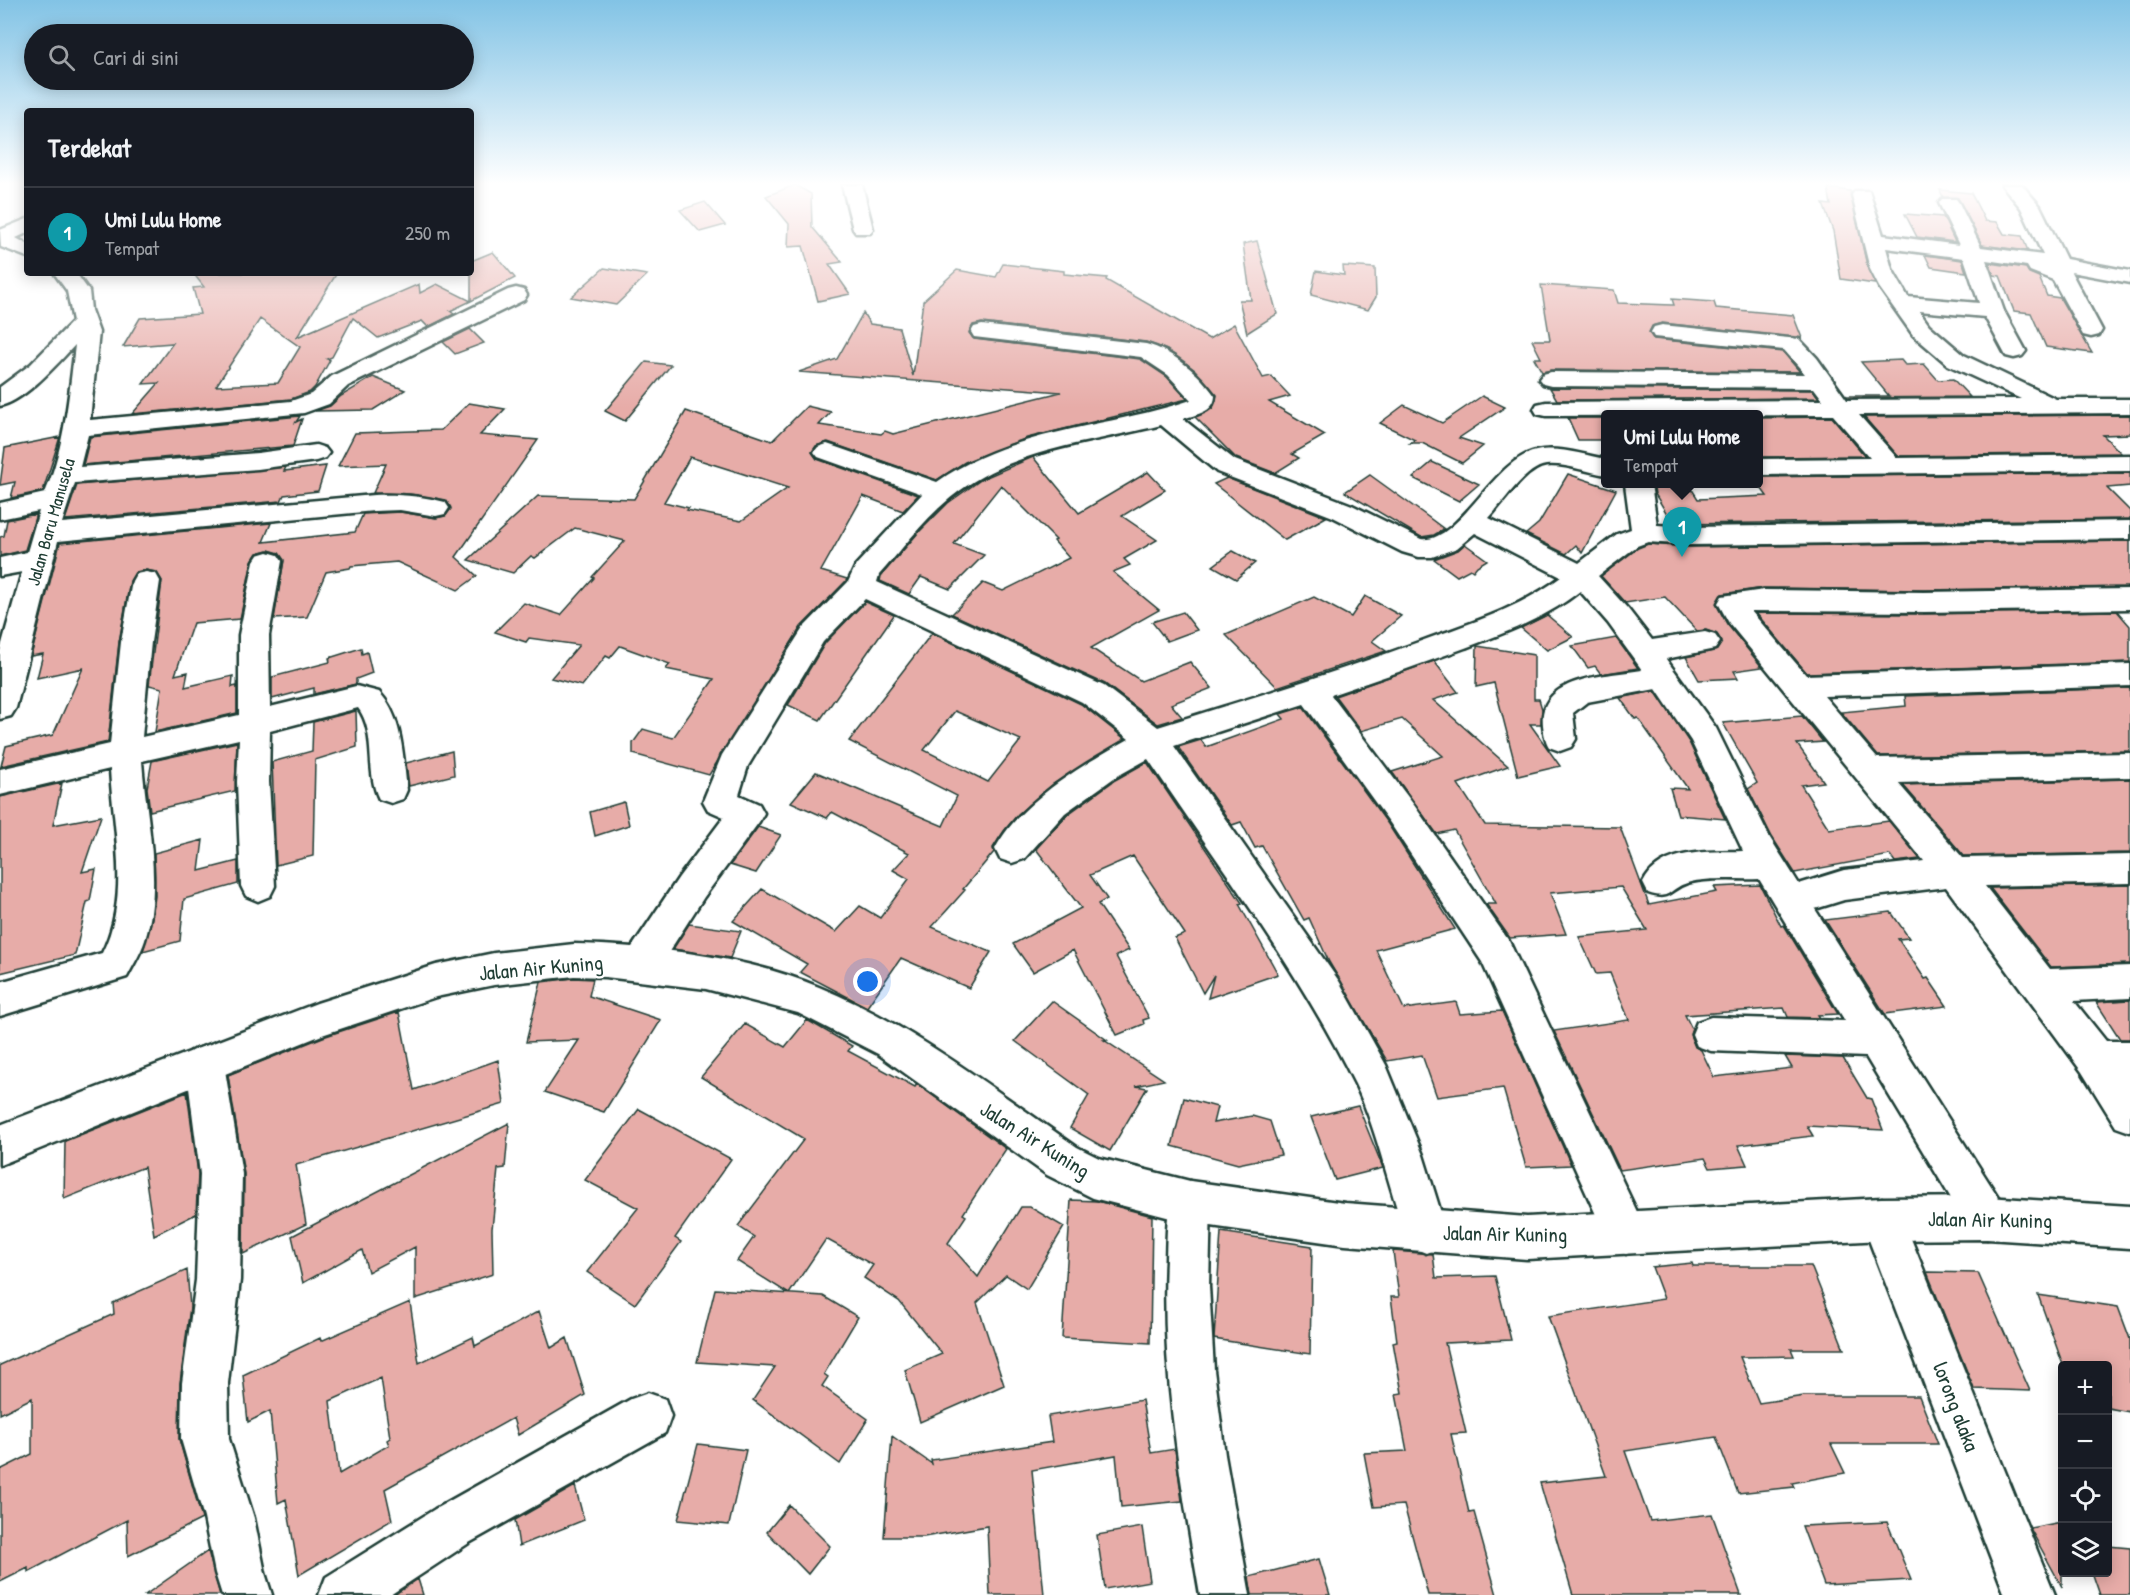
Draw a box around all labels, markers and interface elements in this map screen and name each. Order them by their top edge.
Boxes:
search box [24,24,474,90]
icon: search [45,41,78,74]
text: Cari di sini [93,42,179,72]
text: Terdekat [48,130,131,165]
text: Umi Lulu Home [105,204,222,234]
text: 1 [64,219,71,246]
text: 250 m [405,219,450,246]
text: Tempat [105,234,159,261]
popup [1601,410,1763,488]
text: Umi Lulu Home [1624,421,1740,451]
text: Tempat [1624,451,1678,478]
street label: Jalan Baru Manusela [20,455,81,588]
pin: 1 [1662,508,1702,557]
street label: Jalan Air Kuning [478,948,604,987]
your location [853,967,882,996]
street label: Jalan Air Kuning [975,1094,1096,1185]
street label: Jalan Air Kuning [1928,1204,2052,1235]
street label: Jalan Air Kuning [1443,1218,1567,1249]
street label: lorong alaka [1926,1358,1987,1456]
map controls [2058,1361,2112,1577]
button: + [2058,1361,2112,1415]
button: − [2058,1415,2112,1469]
button: locate [2058,1469,2112,1523]
button: layers [2058,1523,2112,1577]

